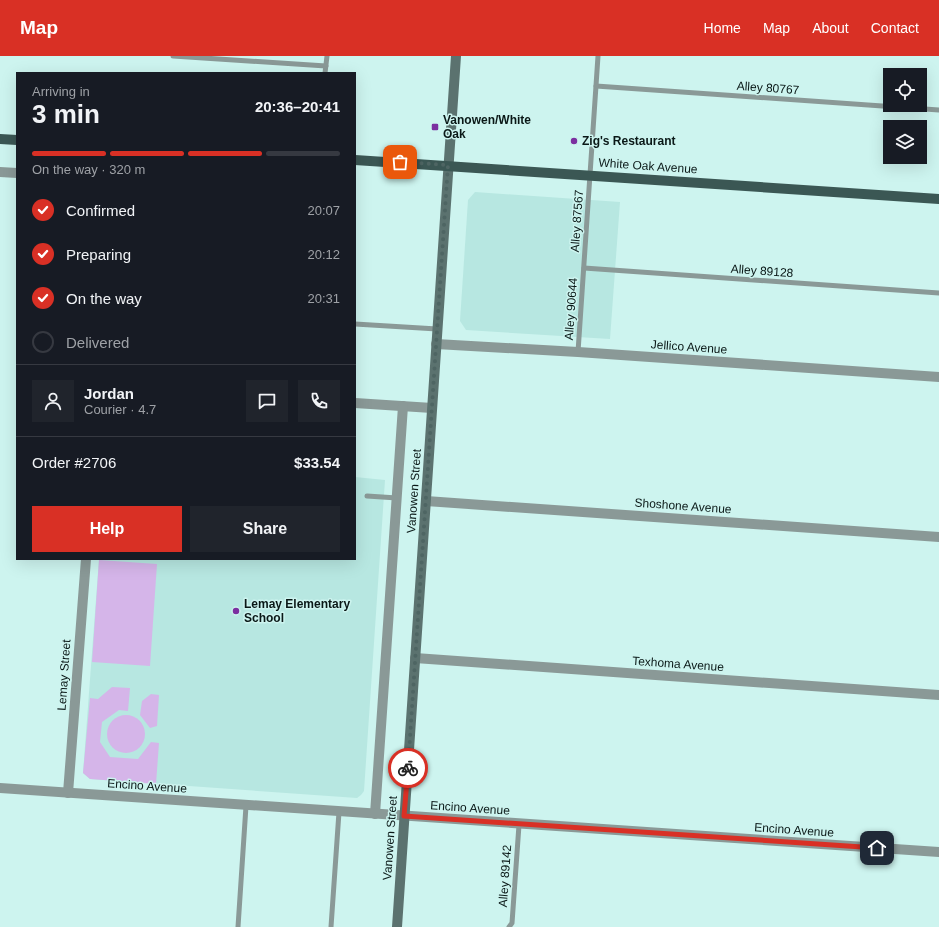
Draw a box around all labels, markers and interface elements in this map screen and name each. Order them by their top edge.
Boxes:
text: Map [20,17,58,38]
text: Home [704,20,741,36]
text: Map [763,20,790,36]
text: About [812,20,849,36]
text: Contact [871,20,919,36]
map controls [883,68,927,164]
button: locate [883,68,927,112]
street label: Alley 80767 [736,79,800,97]
text: Arriving in [32,84,90,99]
text: 20:36–20:41 [255,98,340,115]
text: 3 min [32,99,100,129]
place label: Vanowen/White Oak [443,113,531,141]
button: layers [883,120,927,164]
marker: Vanowen/White Oak [430,122,440,132]
place label: Zig's Restaurant [582,134,676,148]
marker: Zig's Restaurant [569,136,579,146]
pin [383,145,417,179]
icon: bag [389,151,411,173]
street label: White Oak Avenue [598,156,698,176]
text: On the way · 320 m [32,162,145,177]
street label: Alley 87567 [568,189,586,253]
icon: check [32,199,54,221]
text: Confirmed [66,202,135,219]
text: 20:07 [307,203,340,218]
icon: check [32,243,54,265]
text: Preparing [66,246,131,263]
text: 20:12 [307,247,340,262]
street label: Alley 89128 [730,262,794,280]
street label: Alley 90644 [562,277,580,341]
icon: check [32,287,54,309]
text: On the way [66,290,142,307]
text: 20:31 [307,291,340,306]
text: Delivered [66,334,129,351]
street label: Jellico Avenue [650,337,728,357]
button: person [32,380,74,422]
button: chat [246,380,288,422]
button: phone [298,380,340,422]
text: Jordan [84,385,134,402]
text: Courier · 4.7 [84,402,156,417]
street label: Vanowen Street [404,448,424,534]
text: Order #2706 [32,454,116,471]
text: $33.54 [294,454,340,471]
street label: Shoshone Avenue [634,496,732,516]
button: Help [32,506,182,552]
button: Share [190,506,340,552]
place label: Lemay Elementary School [244,597,350,625]
marker: Lemay Elementary School [231,606,241,616]
street label: Lemay Street [55,638,74,711]
street label: Texhoma Avenue [632,654,725,674]
courier [388,748,428,788]
icon: bike [397,757,419,779]
street label: Encino Avenue [107,776,188,796]
street label: Vanowen Street [380,795,400,881]
street label: Encino Avenue [430,798,511,818]
street label: Encino Avenue [754,820,835,840]
pin [860,831,894,865]
icon: home [866,837,888,859]
street label: Alley 89142 [496,844,514,908]

